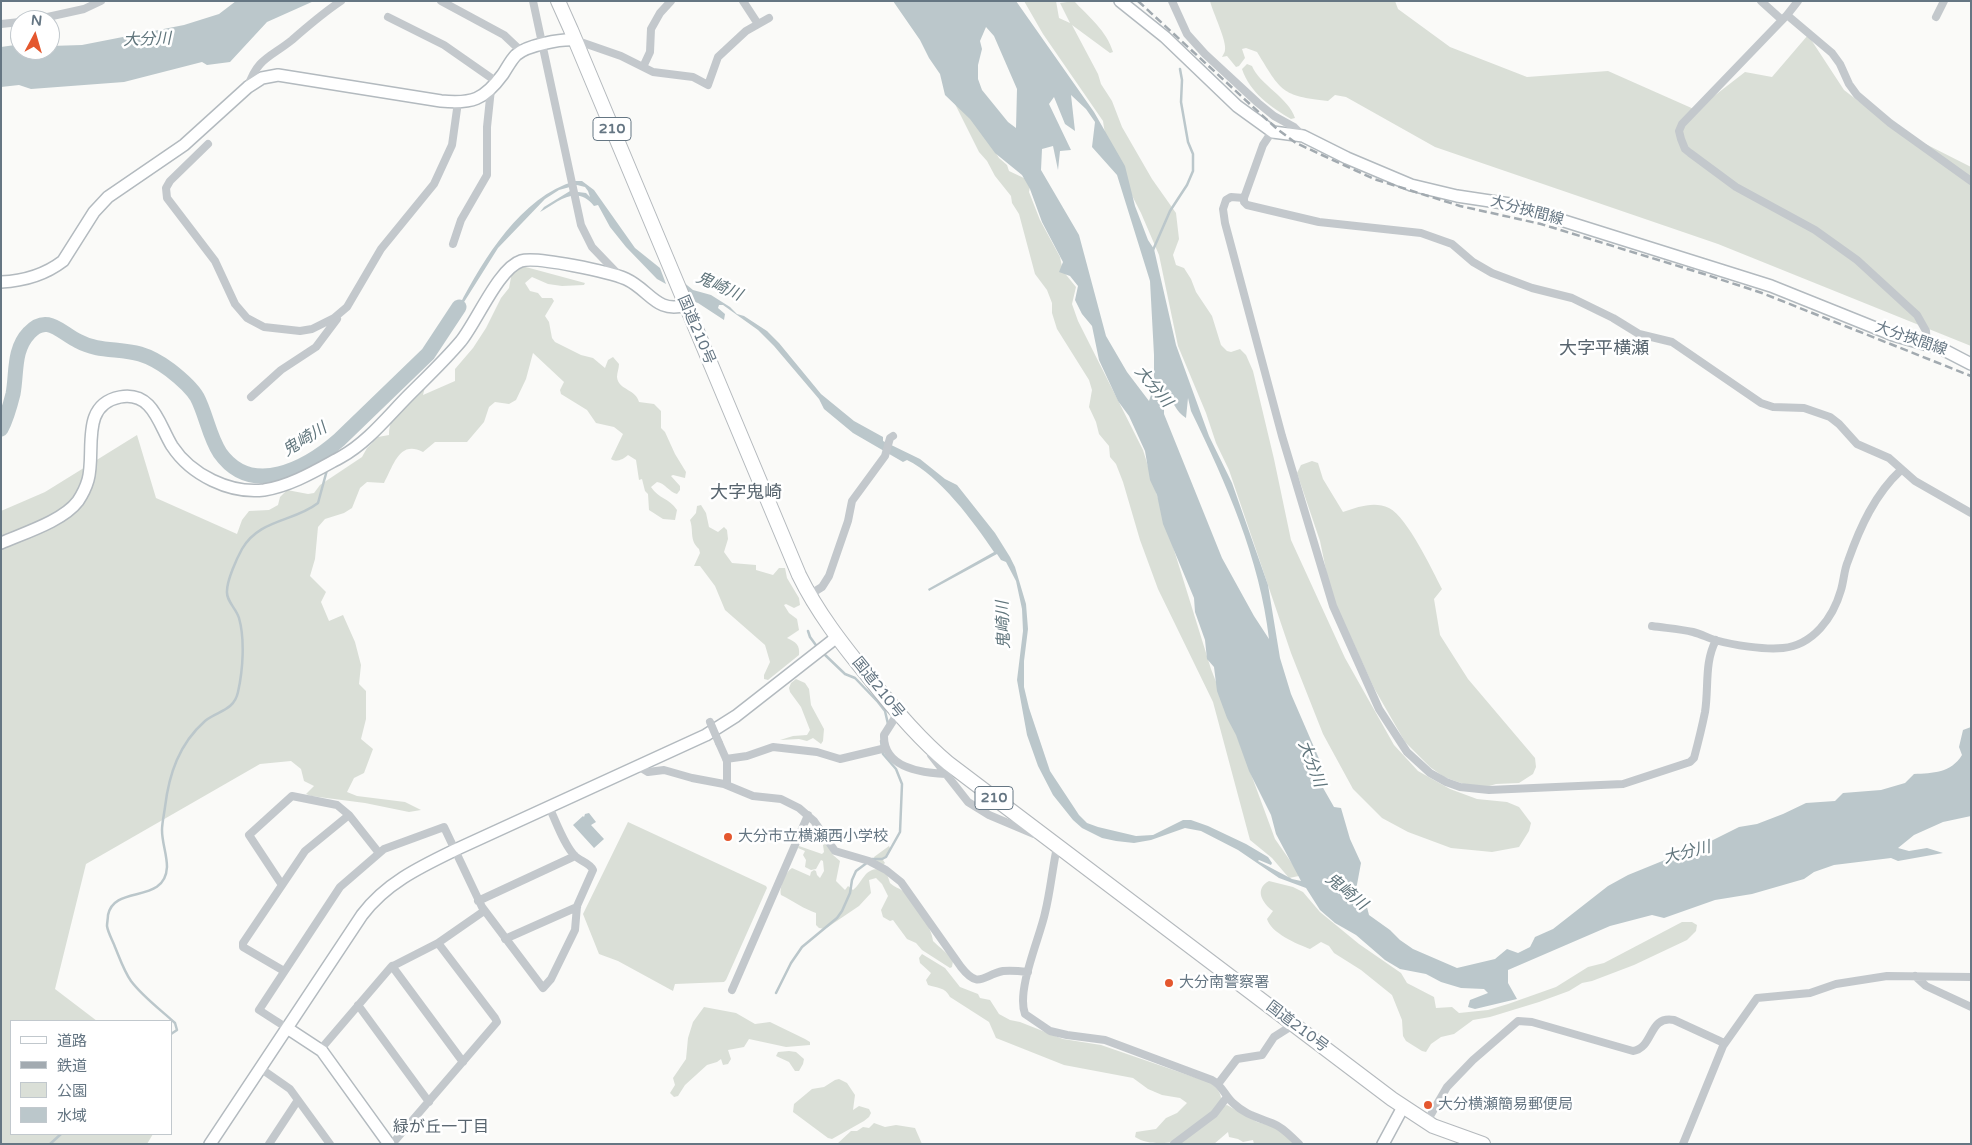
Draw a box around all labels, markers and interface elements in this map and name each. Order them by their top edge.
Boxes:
north arrow [10,10,60,60]
text: N [30,12,43,30]
water label: 大分川 [123,30,171,50]
road number: 210 [593,118,631,140]
street label: 大分挾間線 [1488,193,1566,229]
water label: 鬼崎川 [693,268,745,306]
street label: 国道210号 [673,293,719,367]
street label: 大分挾間線 [1873,318,1949,360]
district label: 大字平横瀬 [1559,338,1649,360]
water label: 大分川 [1130,362,1176,412]
water label: 鬼崎川 [280,419,330,461]
district label: 大字鬼崎 [710,482,782,504]
water label: 鬼崎川 [994,601,1014,649]
street label: 国道210号 [848,654,908,722]
water label: 大分川 [1293,738,1329,790]
road number: 210 [975,786,1013,810]
place label: 大分市立横瀬西小学校 [738,828,888,846]
marker: 大分市立横瀬西小学校 [722,831,734,843]
water label: 大分川 [1661,838,1713,868]
water label: 鬼崎川 [1321,869,1371,915]
place label: 大分南警察署 [1179,974,1269,992]
marker: 大分南警察署 [1163,977,1175,989]
street label: 国道210号 [1262,998,1332,1056]
legend [10,1020,172,1135]
text: 道路 [57,1032,87,1050]
text: 鉄道 [57,1057,87,1075]
text: 公園 [57,1082,87,1100]
place label: 大分横瀬簡易郵便局 [1438,1096,1573,1114]
marker: 大分横瀬簡易郵便局 [1422,1099,1434,1111]
text: 水域 [57,1107,87,1125]
district label: 緑が丘一丁目 [393,1118,489,1138]

